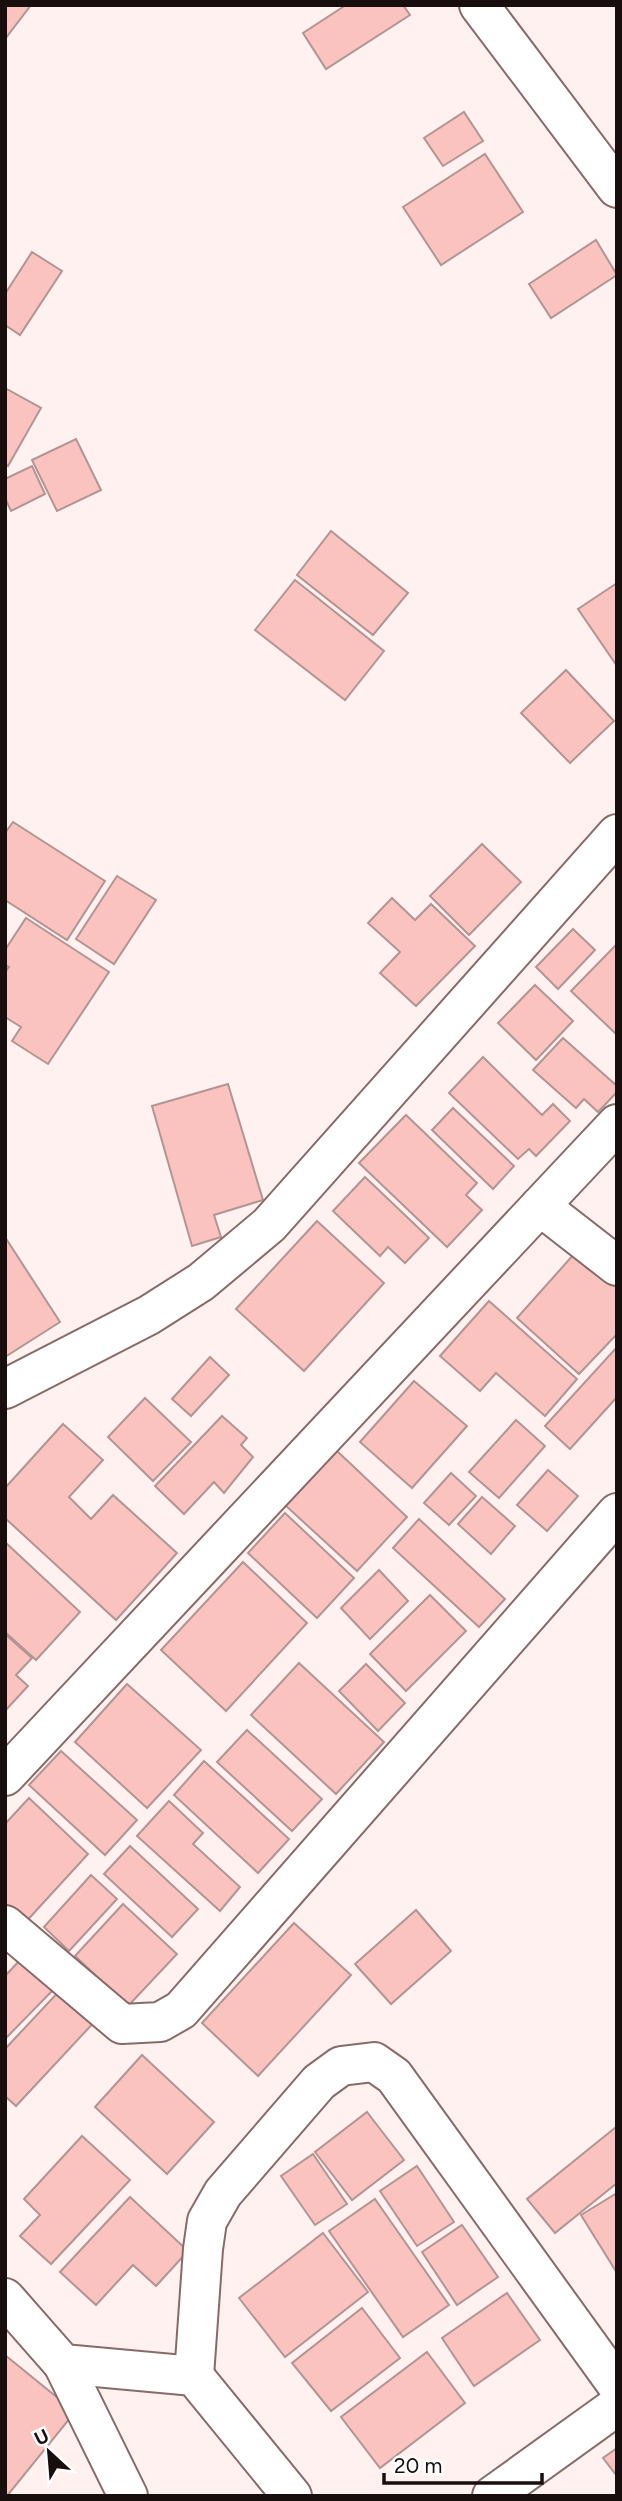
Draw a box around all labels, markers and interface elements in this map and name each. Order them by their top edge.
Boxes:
north arrow [14,2417,84,2487]
text: U [31,2424,53,2450]
scale bar [384,2442,542,2486]
text: 20 m [394,2453,442,2478]

